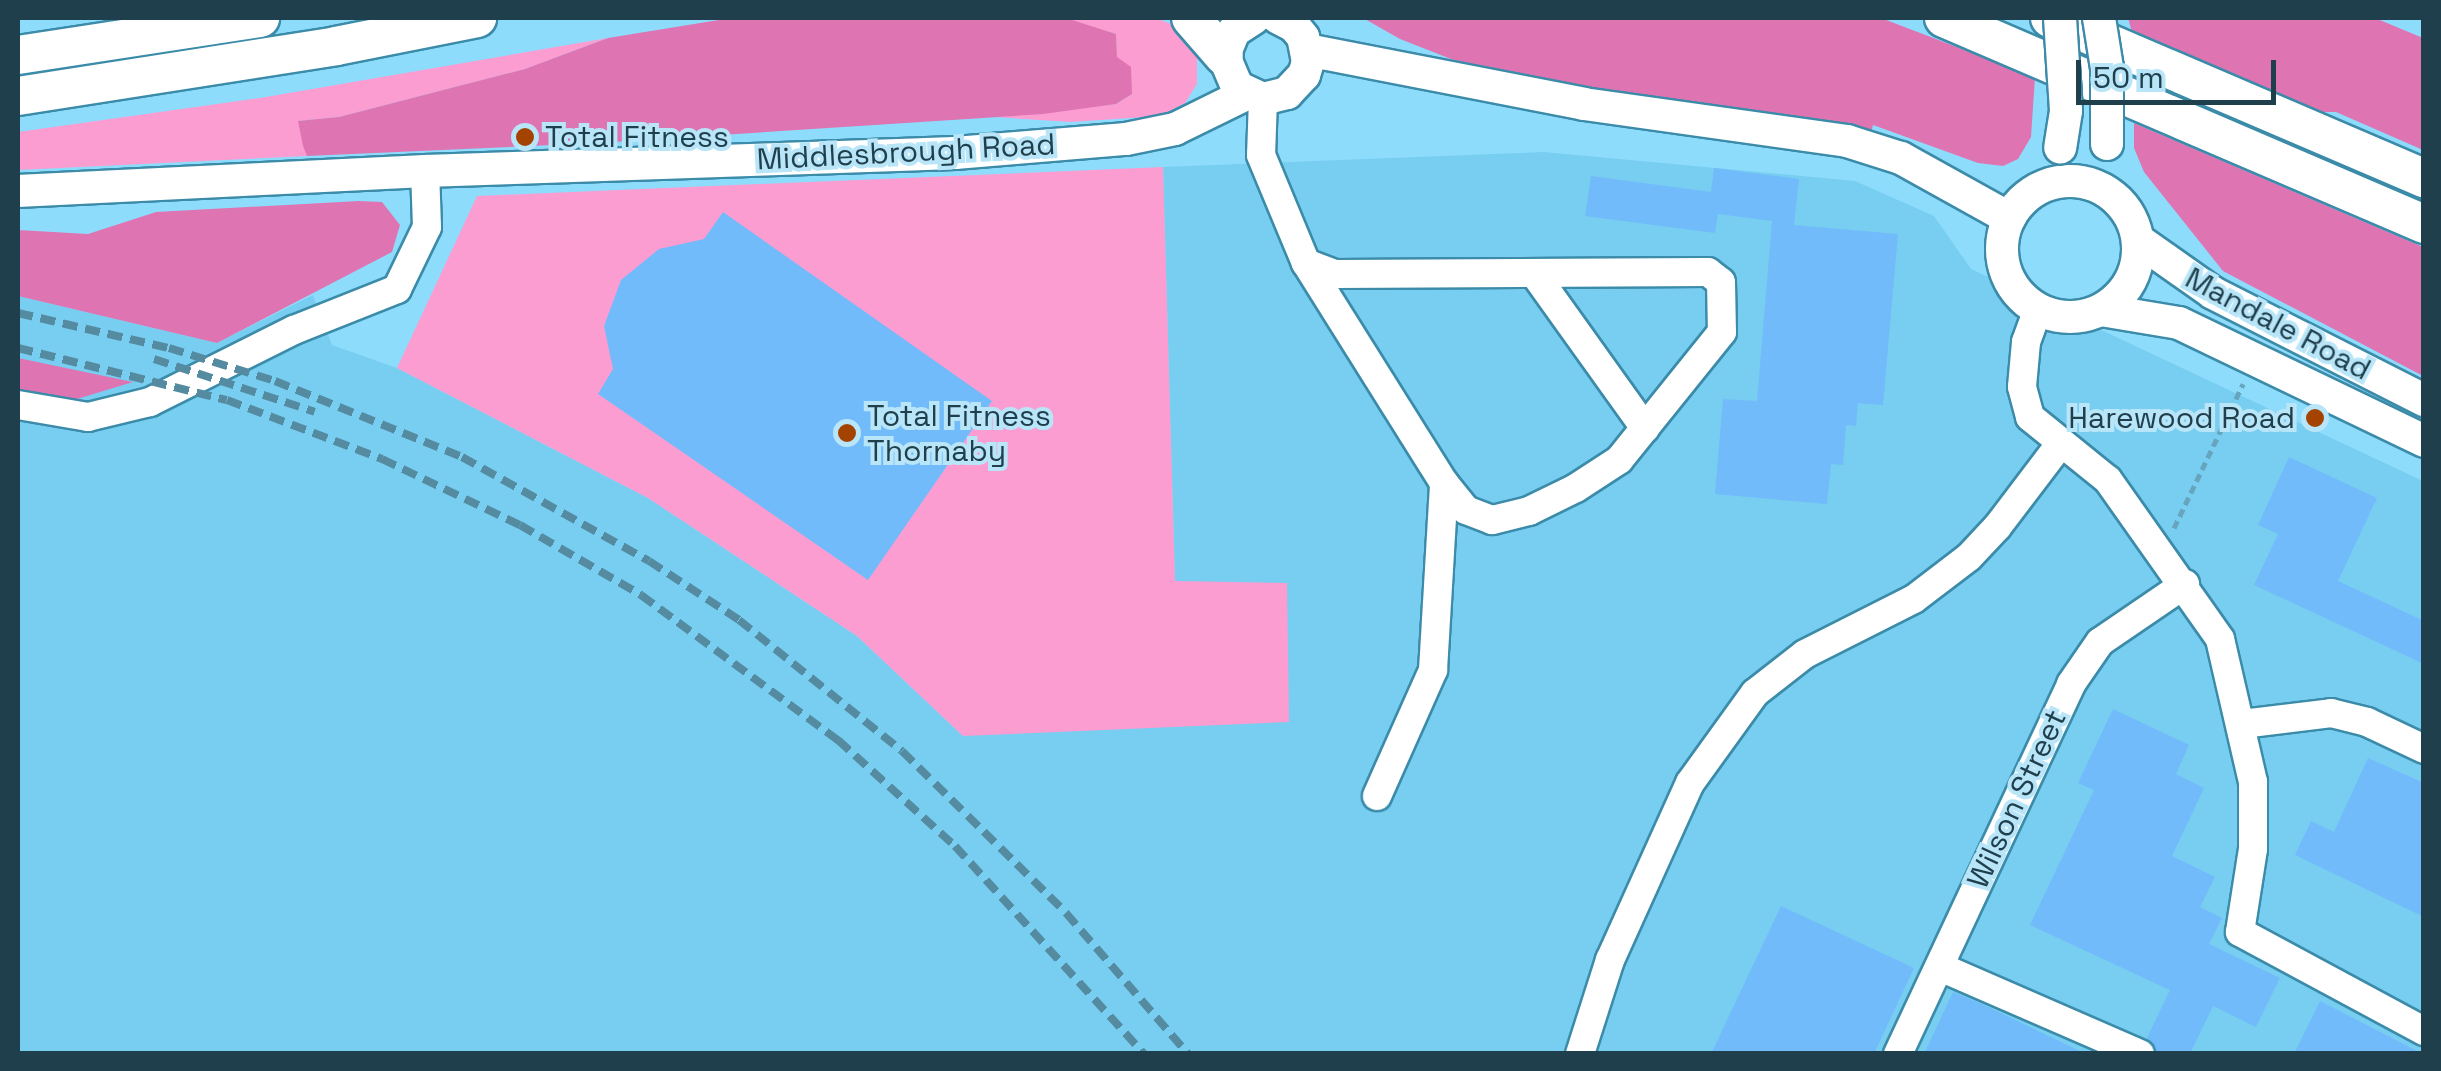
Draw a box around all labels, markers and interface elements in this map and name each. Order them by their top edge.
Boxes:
scale bar [2081,40,2281,102]
text: 50 m [2093,58,2164,97]
place label: Total Fitness [545,119,729,155]
marker: Total Fitness [514,126,536,148]
street label: Middlesbrough Road [756,126,1056,178]
street label: Mandale Road [2179,260,2377,388]
place label: Total Fitness Thornaby [867,398,1051,468]
place label: Harewood Road [2068,400,2295,436]
marker: Harewood Road [2304,407,2326,429]
marker: Total Fitness Thornaby [836,422,858,444]
street label: Wilson Street [1960,704,2074,894]

